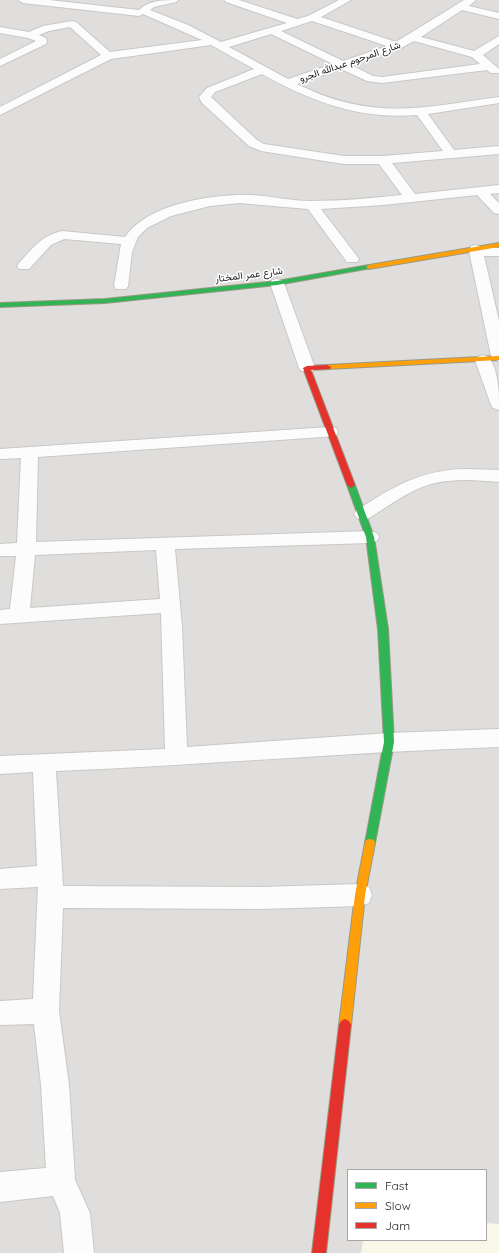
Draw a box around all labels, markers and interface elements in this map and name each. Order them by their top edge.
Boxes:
street label: شارع المرحوم عبدالله الجرو [298,39,402,85]
street label: شارع عمر المختار [215,265,283,285]
legend [347,1169,487,1241]
text: Fast [385,1178,409,1193]
text: Slow [385,1198,411,1213]
text: Jam [385,1218,410,1233]

